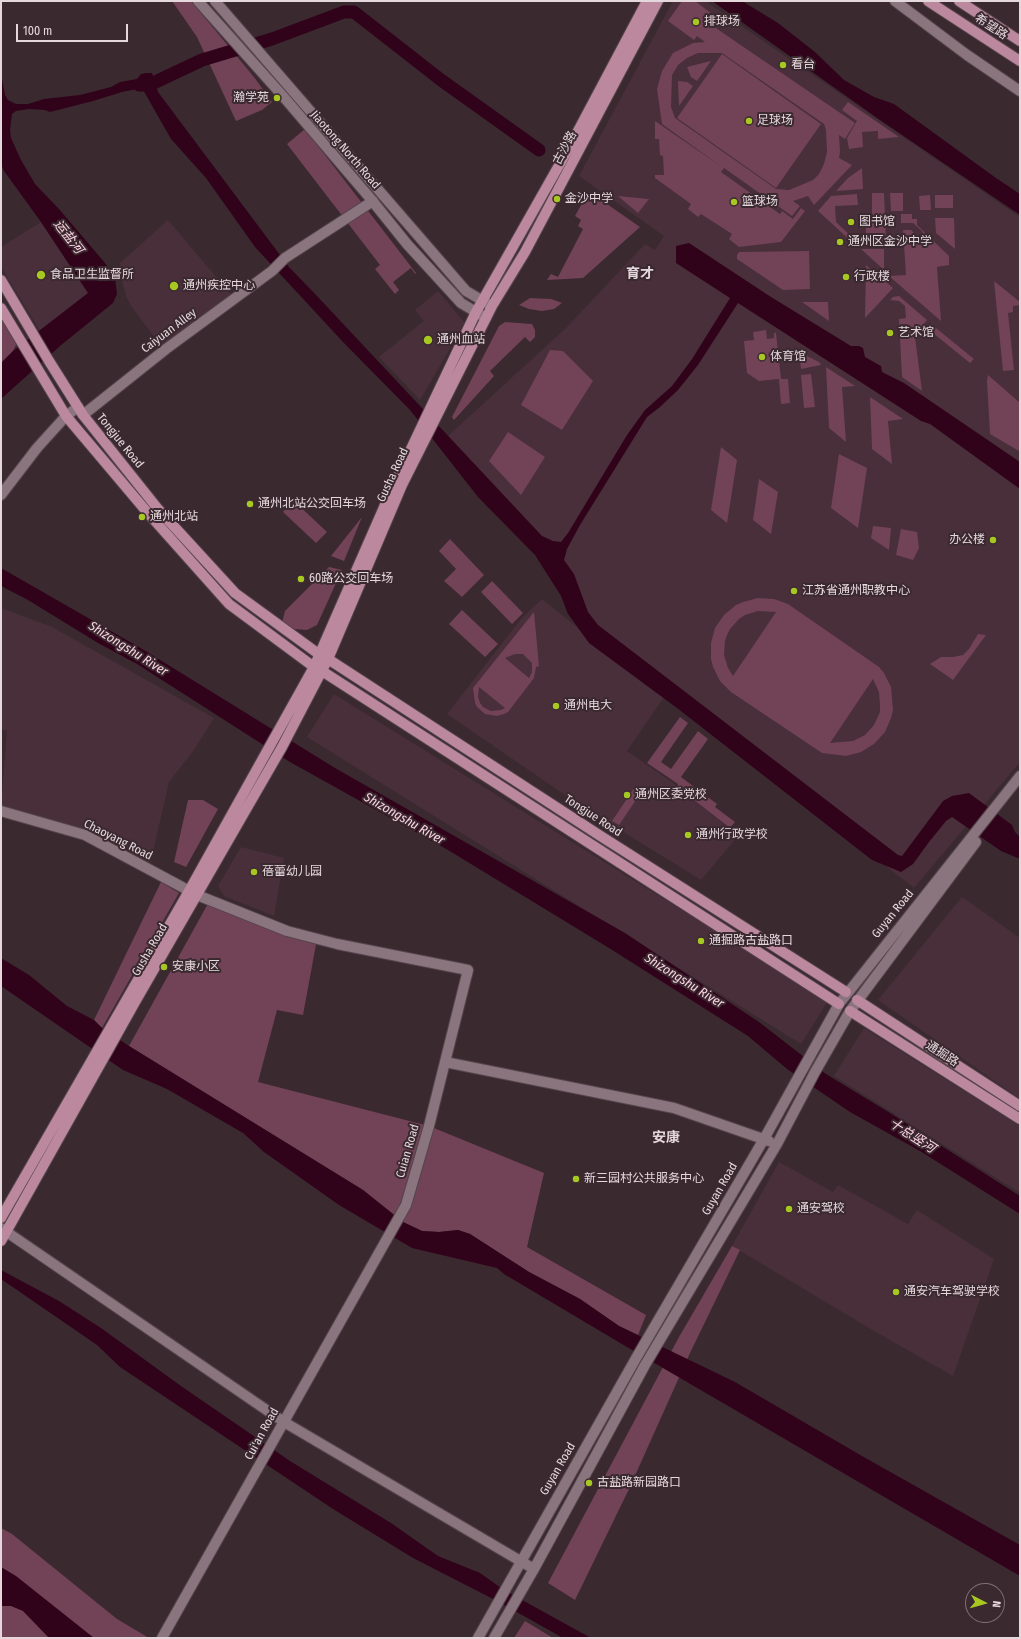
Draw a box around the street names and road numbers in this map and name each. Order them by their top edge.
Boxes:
street label: 希望路 [972,11,1010,43]
street label: Jiaotong North Road [307,108,383,192]
street label: 古沙路 [550,129,580,167]
street label: Caiyuan Alley [139,306,199,356]
street label: Tongjue Road [94,411,146,471]
street label: Gusha Road [374,446,412,504]
street label: Tongjue Road [561,792,625,840]
street label: Chaoyang Road [81,817,155,863]
street label: Guyan Road [869,887,917,941]
street label: Gusha Road [129,921,171,979]
street label: 通掘路 [923,1038,961,1070]
street label: Cuian Road [393,1123,423,1179]
street label: Guyan Road [699,1160,741,1218]
street label: Cui'an Road [242,1405,282,1463]
street label: Guyan Road [537,1440,579,1498]

